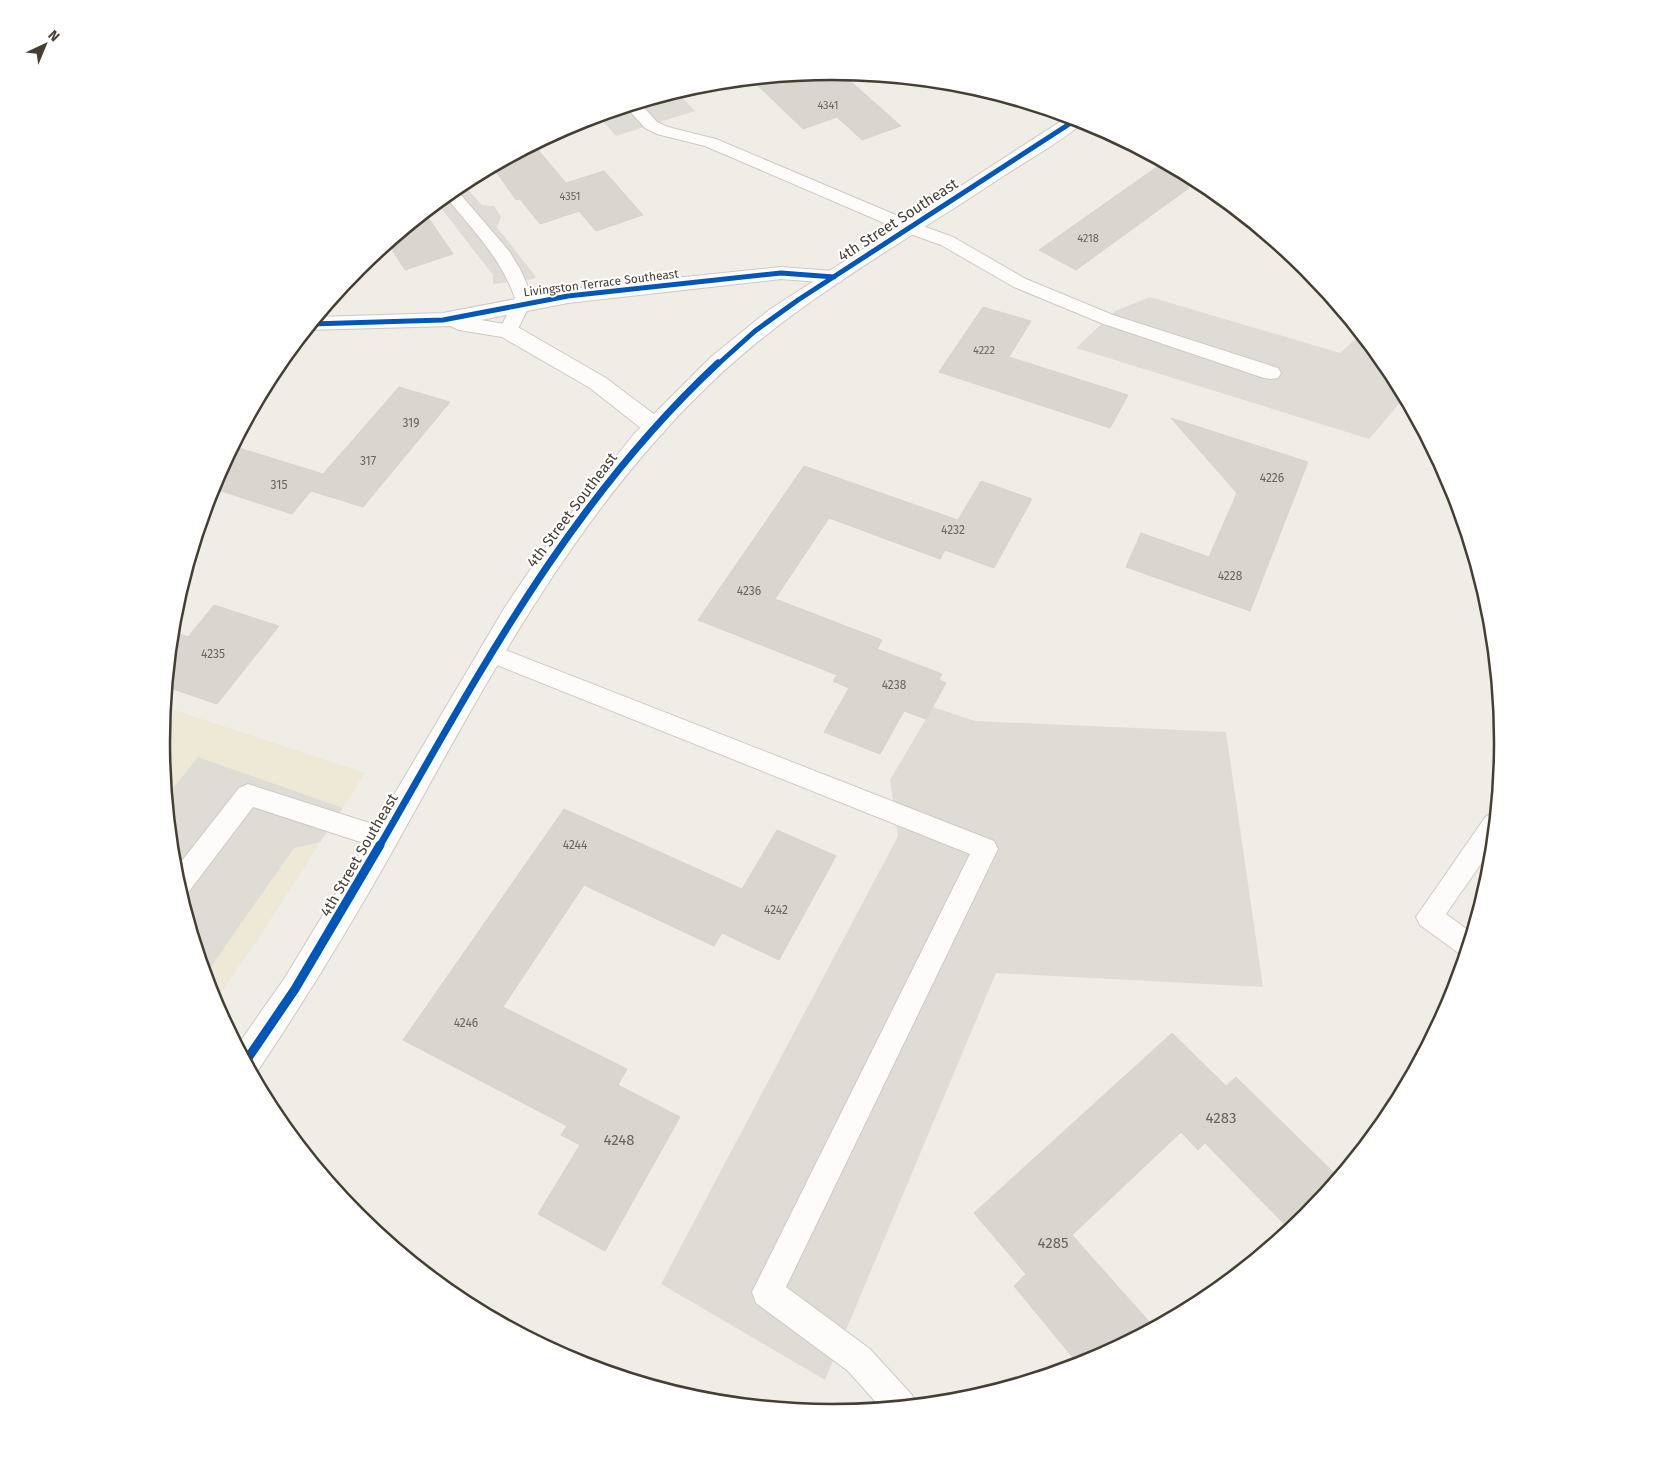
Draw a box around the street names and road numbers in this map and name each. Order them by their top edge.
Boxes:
street label: 4th Street Southeast [835,174,962,265]
street label: Livingston Terrace Southeast [523,266,680,299]
street label: 4th Street Southeast [523,449,621,571]
street label: 4th Street Southeast [316,790,402,920]

